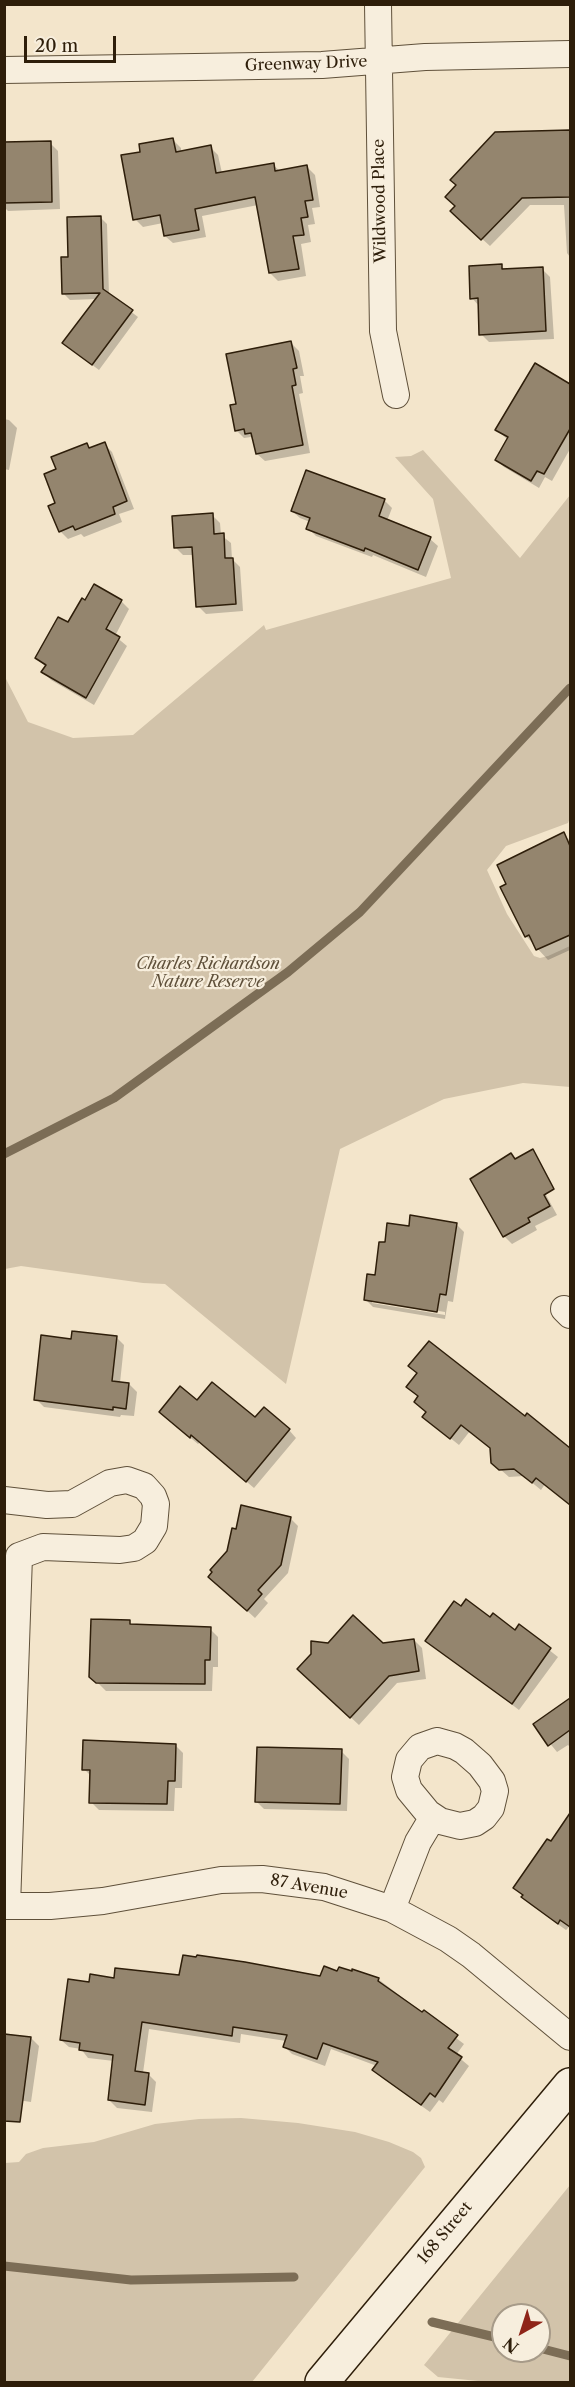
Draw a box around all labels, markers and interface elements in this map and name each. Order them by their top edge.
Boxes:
scale bar [27,24,118,62]
text: 20 m [35,35,78,57]
street label: Greenway Drive [244,52,368,76]
street label: Wildwood Place [369,139,391,263]
park label: Charles Richardson Nature Reserve [136,954,280,992]
street label: 87 Avenue [269,1871,349,1903]
street label: 168 Street [413,2198,477,2268]
north arrow [491,2303,551,2363]
text: N [499,2333,523,2358]

